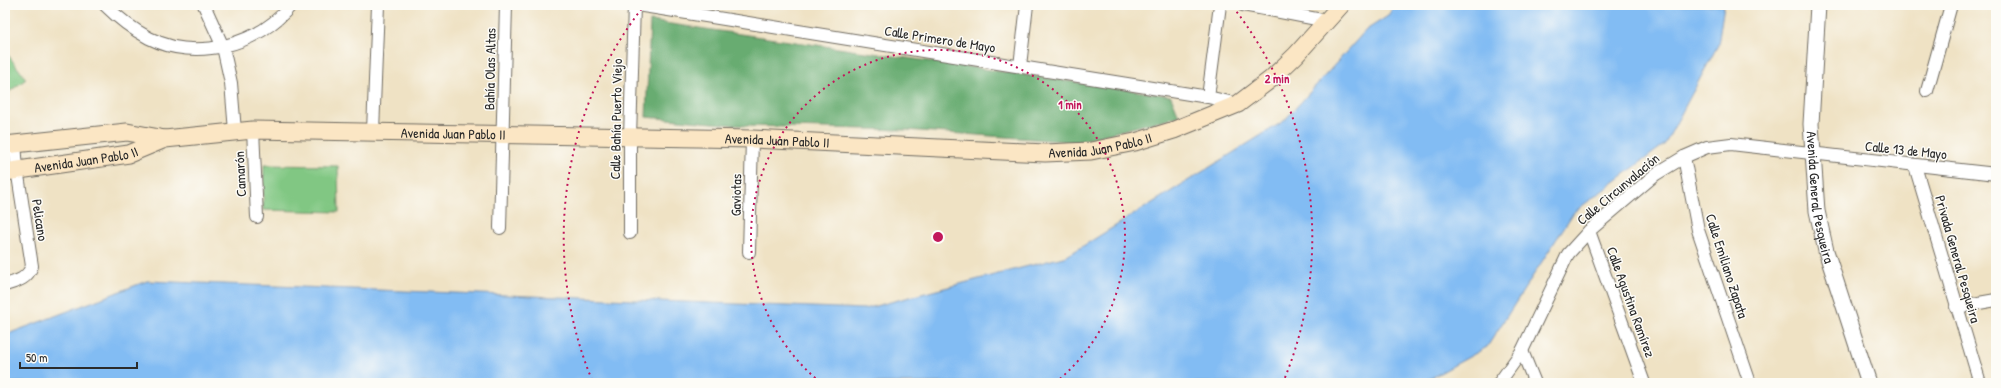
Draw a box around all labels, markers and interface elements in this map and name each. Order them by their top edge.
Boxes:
street label: Calle Primero de Mayo [883,20,997,58]
street label: Bahía Olas Altas [479,28,500,110]
street label: Calle Bahía Puerto Viejo [605,58,627,180]
text: 2 min [1265,70,1290,87]
text: 1 min [1058,96,1082,113]
street label: Avenida Juan Pablo II [401,123,506,144]
street label: Avenida Juan Pablo II [1048,127,1154,162]
street label: Avenida Juan Pablo II [725,129,830,152]
street label: Avenida General Pesqueira [1803,130,1839,266]
street label: Calle 13 de Mayo [1864,136,1948,164]
street label: Avenida Juan Pablo II [33,141,141,177]
street label: Calle Circunvalación [1572,148,1663,229]
street label: Camarón [229,151,250,197]
street label: Gaviotas [726,174,745,216]
street label: Privada General Pesqueira [1930,193,1986,326]
street label: Pelicano [28,198,53,243]
street label: Calle Emiliano Zapata [1701,211,1753,321]
centre of rings [931,230,945,244]
street label: Calle Agustina Ramírez [1602,244,1660,360]
scale bar [20,344,137,370]
text: 50 m [26,349,47,366]

